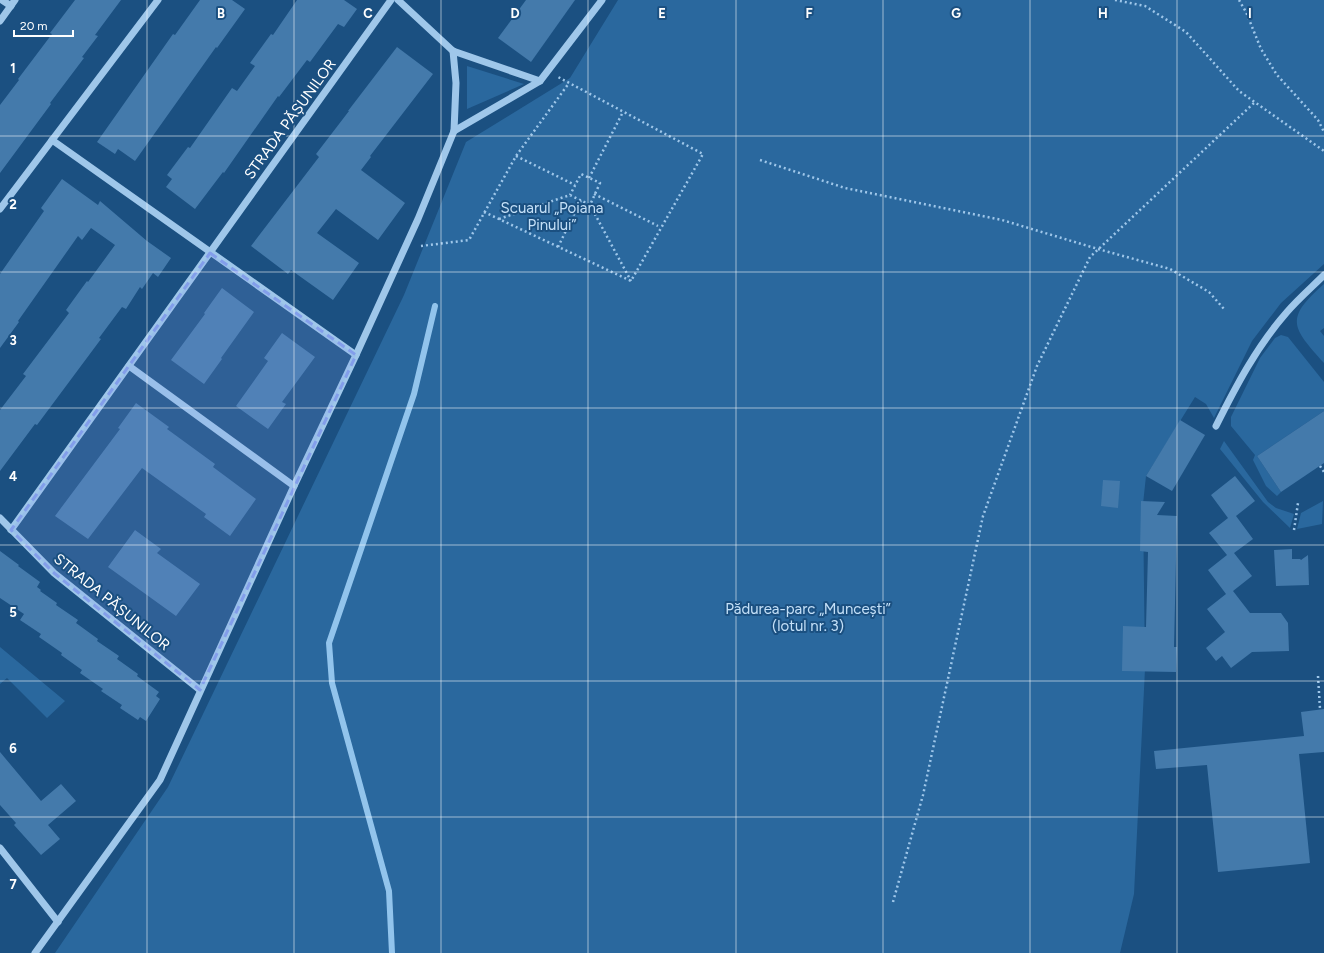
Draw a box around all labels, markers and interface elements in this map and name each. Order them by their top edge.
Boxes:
text: B [217,6,225,21]
text: C [363,6,373,21]
text: D [510,6,520,21]
text: E [658,6,666,21]
text: F [805,6,813,21]
text: G [951,6,961,21]
text: H [1098,6,1108,21]
text: I [1248,6,1252,21]
scale bar [14,12,73,38]
text: 20 m [20,19,48,33]
street label: STRADA PĂȘUNILOR [240,55,340,183]
text: 1 [10,61,16,76]
text: 2 [9,197,17,212]
park label: Scuarul „Poiana Pinului” [501,199,603,234]
text: 3 [9,333,17,348]
text: 4 [9,469,17,484]
street label: STRADA PĂȘUNILOR [50,550,174,654]
park label: Pădurea-parc „Muncești” (lotul nr. 3) [725,600,891,635]
text: 5 [9,605,17,620]
text: 6 [9,741,17,756]
text: 7 [9,877,17,892]

